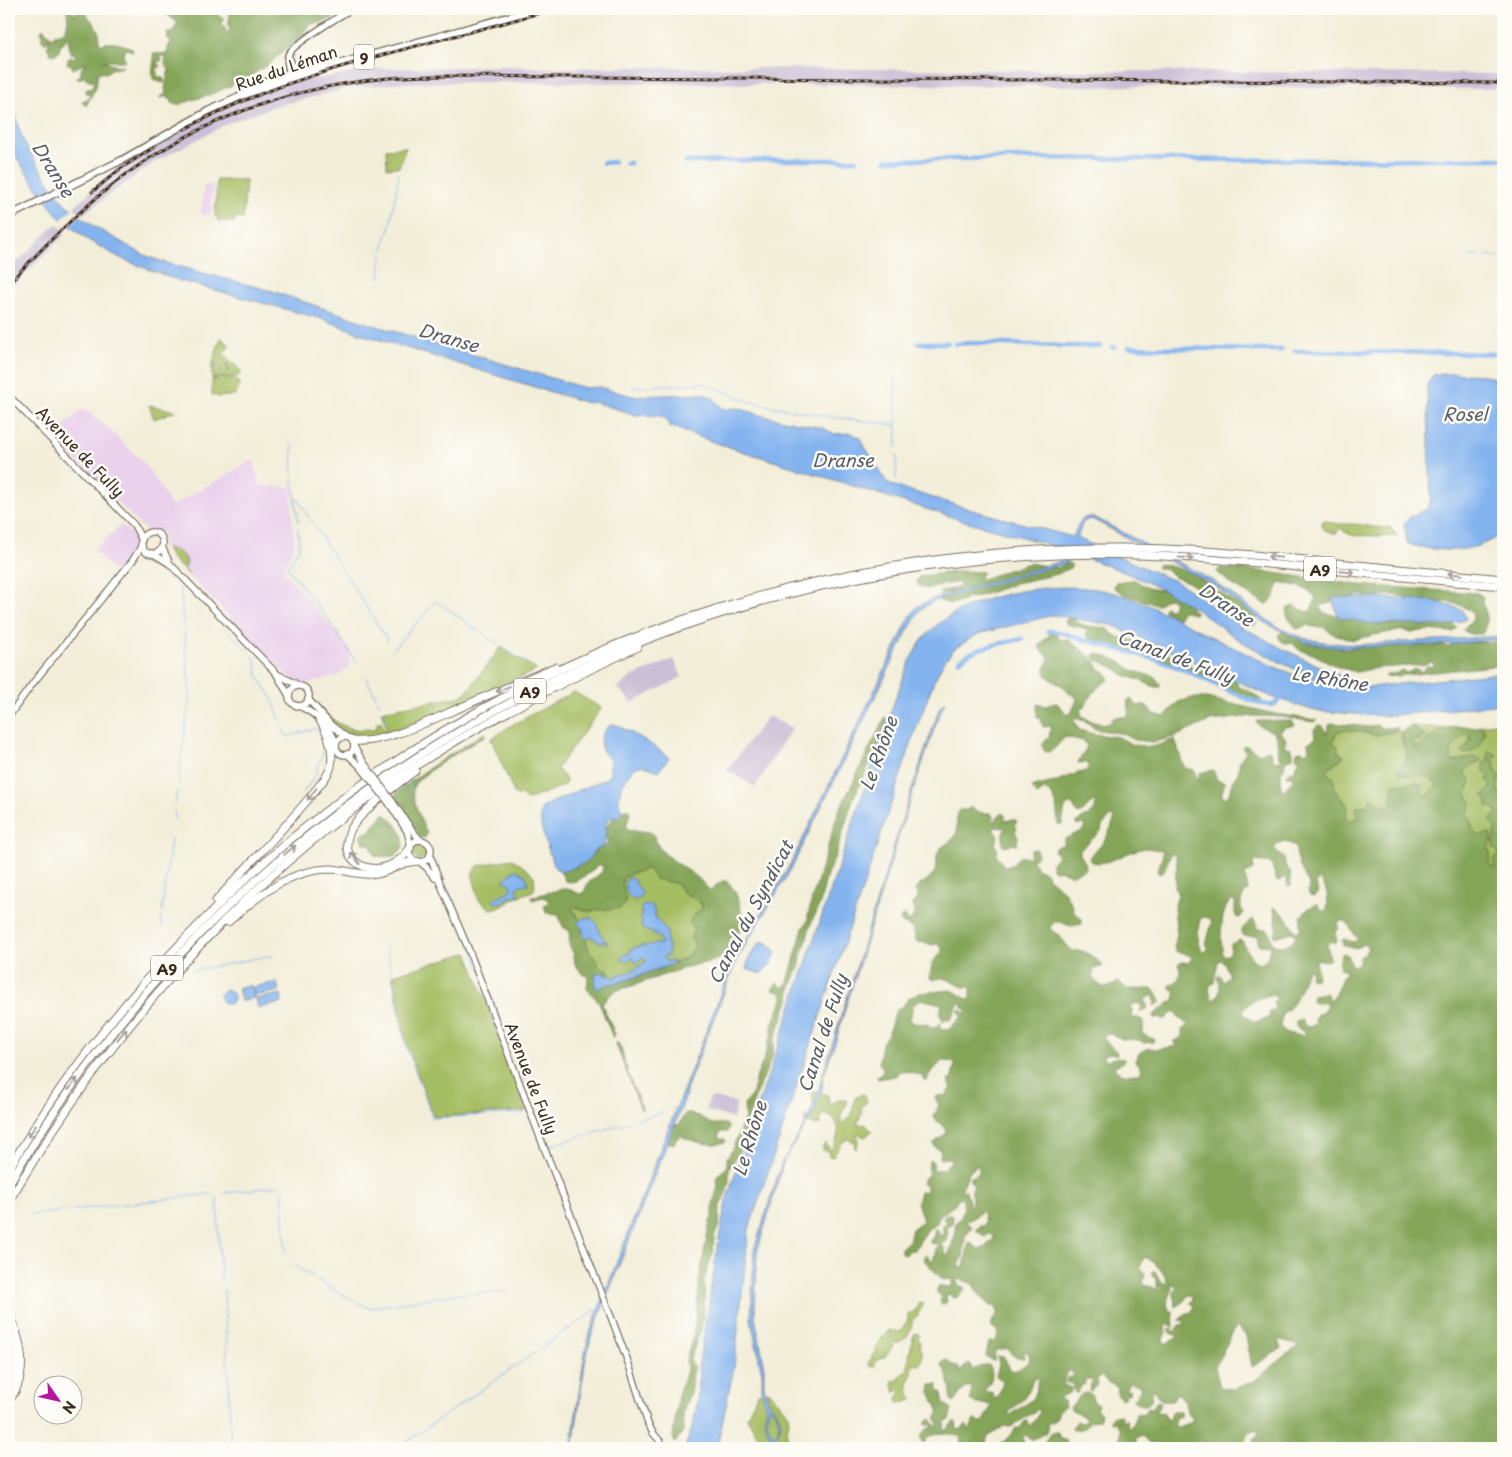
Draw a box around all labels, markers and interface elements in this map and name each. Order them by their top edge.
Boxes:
street label: Rue du Léman [232,38,340,96]
road number: 9 [354,44,374,70]
water label: Dranse [26,136,82,203]
water label: Dranse [416,316,483,359]
street label: Avenue de Fully [31,400,131,502]
water label: Rosel [1443,400,1490,427]
water label: Dranse [812,446,875,473]
one-way arrow [1177,553,1193,562]
one-way arrow [1268,553,1284,562]
road number: A9 [1304,556,1336,582]
one-way arrow [1339,567,1355,577]
one-way arrow [1447,570,1463,579]
water label: Dranse [1194,576,1261,633]
water label: Canal de Fully [1114,622,1240,690]
water label: Le Rhône [1290,659,1371,698]
road number: A9 [514,678,546,704]
one-way arrow [496,684,511,694]
water label: Le Rhône [852,711,904,794]
one-way arrow [307,787,317,801]
water label: Canal du Syndicat [701,833,800,989]
one-way arrow [283,844,296,855]
one-way arrow [350,851,360,865]
road number: A9 [151,956,183,980]
water label: Canal de Fully [790,969,854,1096]
street label: Avenue de Fully [500,1018,564,1138]
one-way arrow [116,1028,127,1041]
one-way arrow [68,1077,78,1091]
water label: Le Rhône [725,1096,773,1179]
one-way arrow [27,1123,37,1137]
north arrow [32,1374,82,1424]
text: N [57,1397,81,1418]

